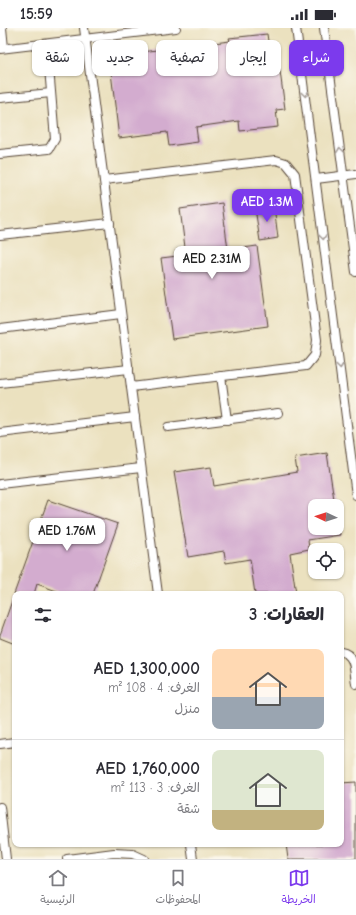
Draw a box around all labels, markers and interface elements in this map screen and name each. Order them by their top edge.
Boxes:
text: 15:59 [20,5,53,23]
chip: شقة [32,40,84,76]
chip: جديد [92,40,148,76]
chip: تصفية [156,40,218,76]
chip: إيجار [226,40,281,76]
chip: شراء [289,40,344,76]
one-way arrow [300,91,309,98]
one-way arrow [336,147,345,153]
pin: AED 1.3M [226,189,308,223]
text: AED 1.3M [241,194,293,209]
one-way arrow [318,234,327,240]
pin: AED 2.31M [166,246,258,280]
text: AED 2.31M [183,251,241,266]
one-way arrow [335,363,344,369]
north arrow [308,499,344,535]
map controls [308,499,344,579]
pin: AED 1.76M [21,518,113,552]
text: AED 1.76M [38,523,96,538]
button: locate [308,543,344,579]
icon: filters [32,604,54,626]
text: العقارات: 3 [249,605,324,624]
text: AED 1,300,000 [94,659,200,678]
icon: home [244,665,292,713]
text: الغرف: 4 · 108 m² [108,680,200,695]
text: منزل [174,701,200,716]
text: AED 1,760,000 [96,759,200,778]
icon: home [244,766,292,814]
text: الغرف: 3 · 113 m² [111,780,200,795]
text: شقة [177,801,200,816]
tab: الرئيسية [40,867,75,909]
tab: المحفوظات [155,867,201,909]
tab: الخريطة [281,867,316,909]

